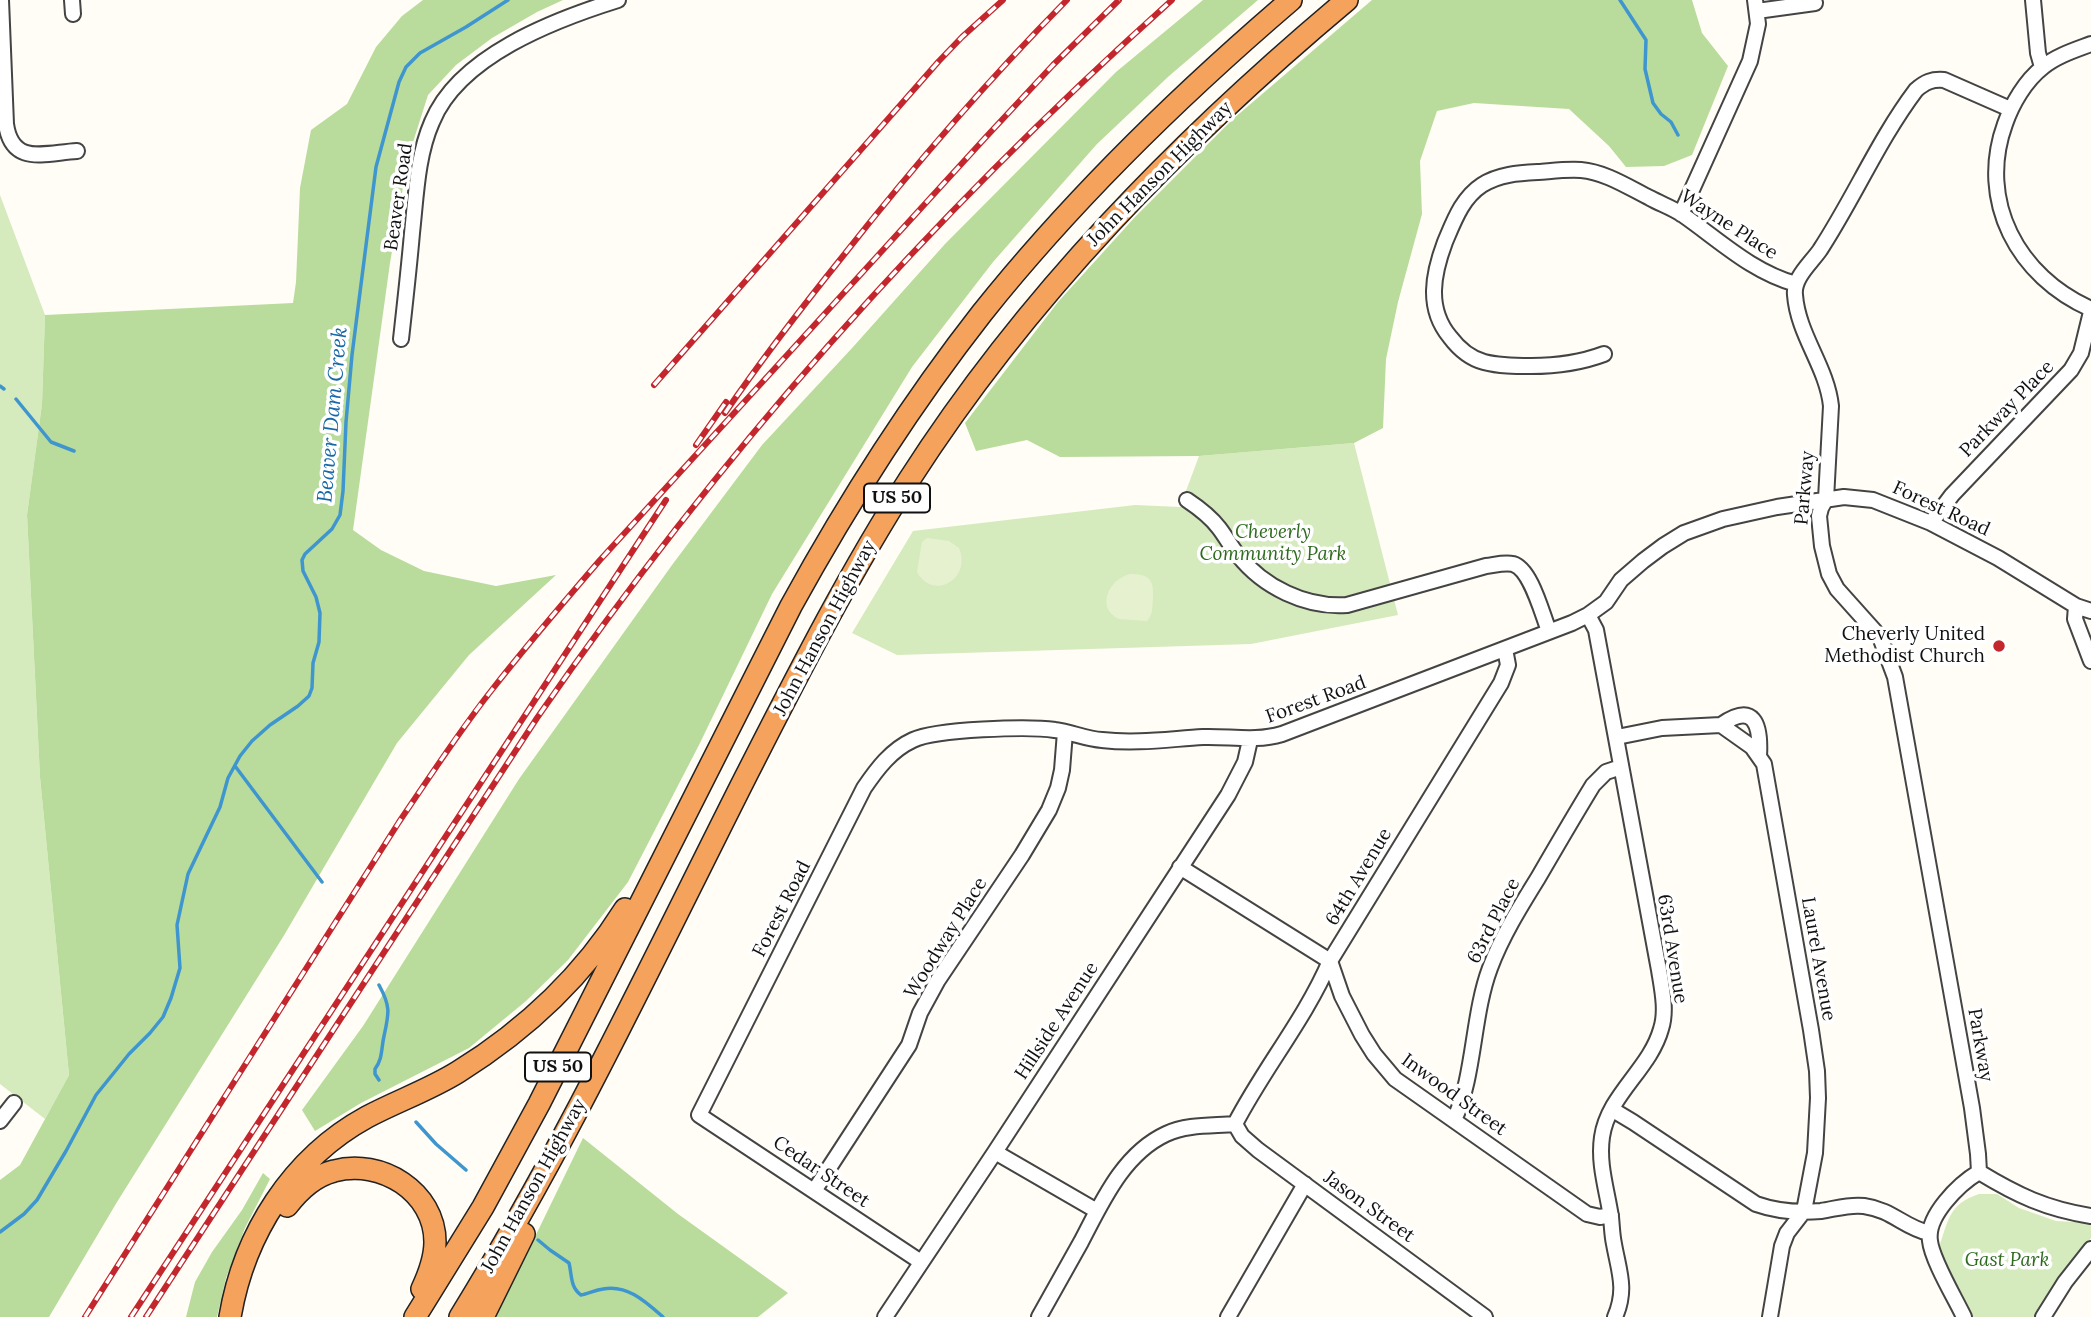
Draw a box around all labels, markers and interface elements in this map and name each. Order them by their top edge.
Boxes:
street label: John Hanson Highway [1083,97,1237,251]
street label: Beaver Road [380,142,418,252]
street label: Wayne Place [1676,185,1782,265]
water label: Beaver Dam Creek [313,326,353,504]
street label: Parkway Place [1955,356,2059,462]
street label: Parkway [1790,450,1820,526]
street label: Forest Road [1889,477,1993,541]
road number: US 50 [864,484,930,512]
park label: Cheverly Community Park [1200,522,1346,566]
street label: John Hanson Highway [769,536,881,720]
place label: Cheverly United Methodist Church [1824,624,1985,668]
marker: Cheverly United Methodist Church [1991,638,2007,654]
street label: Forest Road [1263,671,1369,729]
street label: 64th Avenue [1321,824,1397,930]
street label: Forest Road [748,857,816,961]
street label: Woodway Place [900,873,992,1003]
street label: 63rd Place [1463,875,1525,967]
street label: 63rd Avenue [1652,893,1692,1005]
street label: Laurel Avenue [1796,895,1840,1023]
street label: Hillside Avenue [1011,958,1103,1084]
street label: Parkway [1962,1006,1998,1084]
street label: Inwood Street [1397,1049,1511,1141]
road number: US 50 [525,1052,591,1082]
street label: John Hanson Highway [477,1095,591,1277]
street label: Cedar Street [768,1131,874,1213]
street label: Jason Street [1319,1166,1419,1248]
park label: Gast Park [1965,1250,2049,1272]

